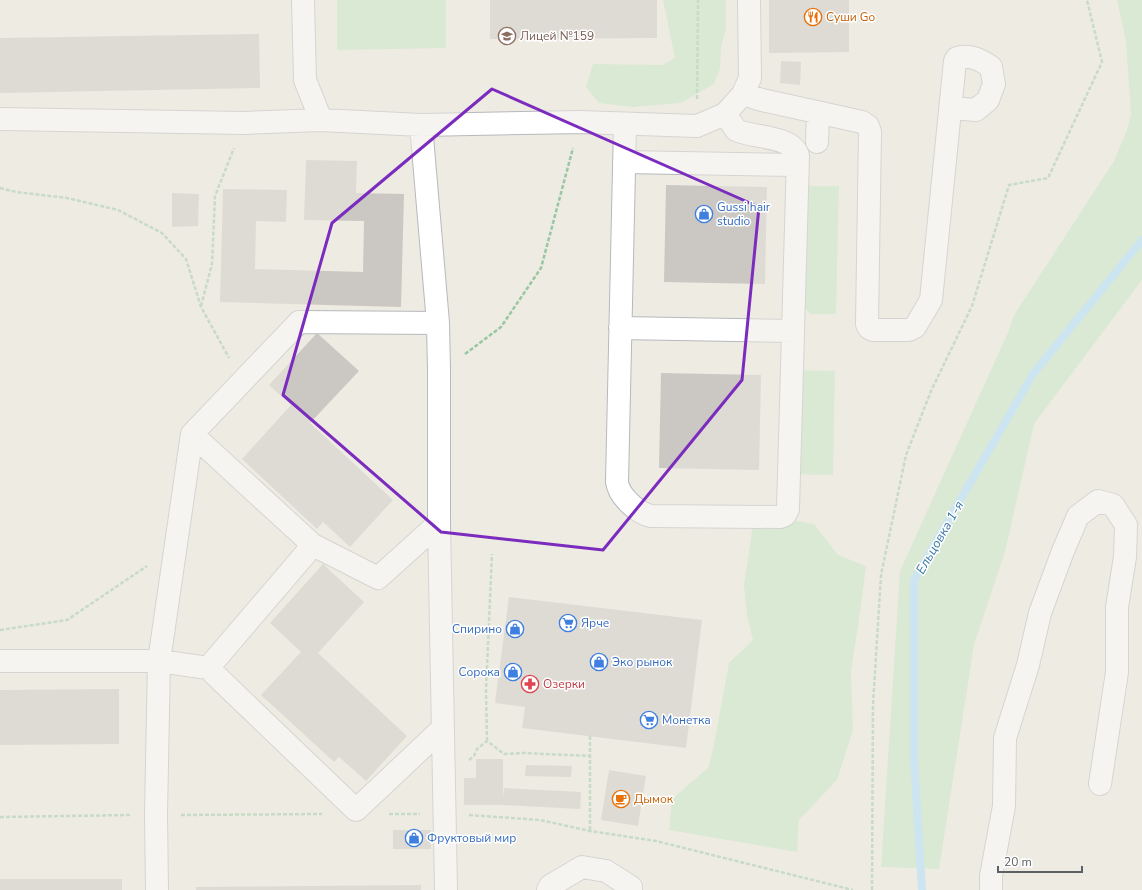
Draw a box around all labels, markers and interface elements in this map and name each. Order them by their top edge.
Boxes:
restaurant icon: Суши Go [803,7,823,27]
place label: Суши Go [826,9,876,25]
school or university icon: Лицей №159 [497,26,517,46]
place label: Лицей №159 [520,28,594,44]
place label: Gussi hair studio [717,199,771,229]
shop icon: Gussi hair studio [694,204,714,224]
water label: Ельцовка 1-я [912,498,968,577]
supermarket icon: Ярче [558,613,578,633]
place label: Ярче [581,615,609,631]
shop icon: Спирино [505,619,525,639]
place label: Спирино [452,621,502,637]
shop icon: Эко рынок [589,652,609,672]
place label: Эко рынок [612,654,673,670]
shop icon: Сорока [503,662,523,682]
place label: Сорока [459,664,500,680]
pharmacy icon: Озерки [520,674,540,694]
place label: Озерки [543,676,585,692]
supermarket icon: Монетка [639,710,659,730]
place label: Монетка [662,712,711,728]
cafe icon: Дымок [611,789,631,809]
place label: Дымок [634,791,674,807]
shop icon: Фруктовый мир [404,828,424,848]
place label: Фруктовый мир [427,830,516,846]
scale bar [998,848,1082,874]
text: 20 m [1004,854,1032,870]

